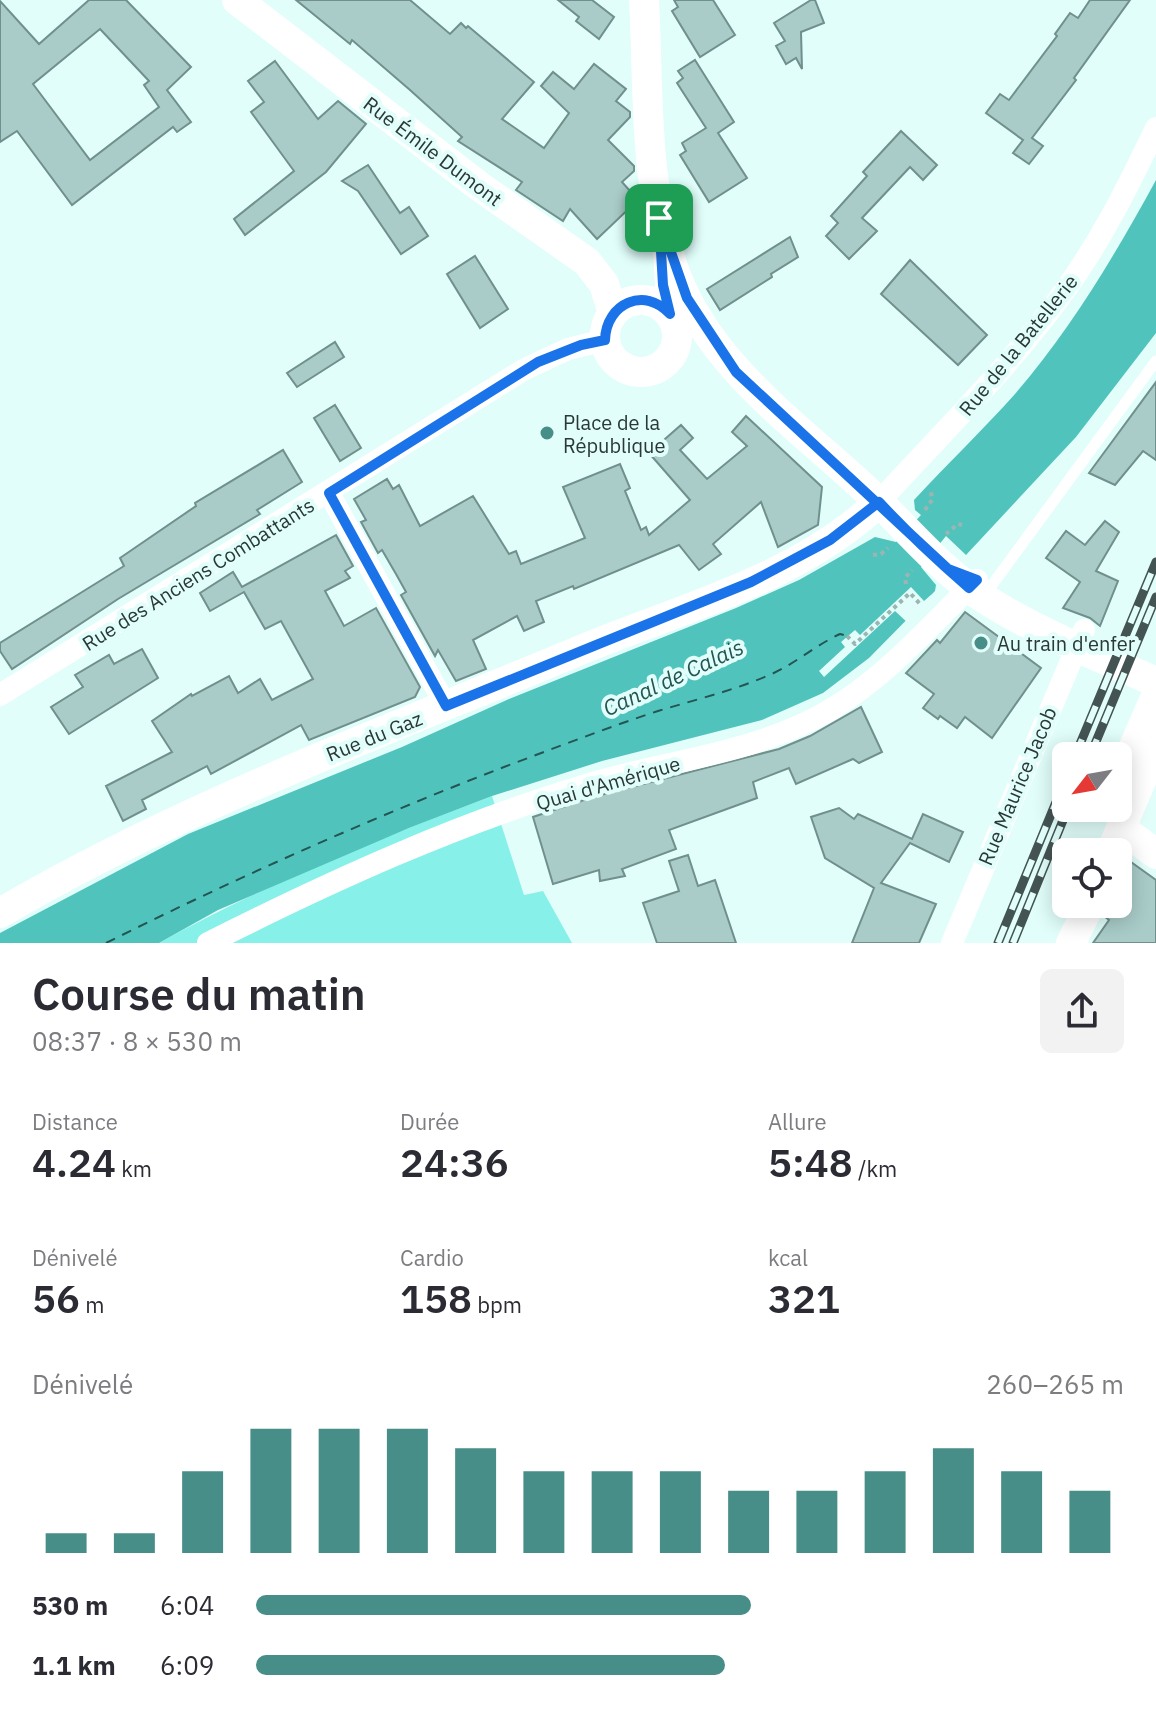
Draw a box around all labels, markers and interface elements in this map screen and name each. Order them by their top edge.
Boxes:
street label: Rue Émile Dumont [358,90,508,212]
pin [625,184,693,252]
icon: arrive [637,196,681,240]
street label: Rue de la Batellerie [953,269,1083,421]
place label: Place de la République [563,409,665,459]
marker: Place de la République [538,424,556,442]
street label: Rue des Anciens Combattants [77,491,319,657]
place label: Au train d'enfer [997,630,1135,657]
water label: Canal de Calais [598,632,748,722]
marker: Au train d'enfer [972,634,990,652]
street label: Rue Maurice Jacob [971,703,1063,869]
street label: Rue du Gaz [322,704,426,768]
north arrow [1052,742,1132,822]
map controls [1052,742,1132,918]
street label: Quai d'Amérique [533,749,683,816]
button: locate [1052,838,1132,918]
text: Course du matin [32,965,366,1022]
button: share [1040,969,1124,1053]
text: 08:37 · 8 × 530 m [32,1024,242,1058]
text: Distance [32,1107,118,1136]
text: Durée [400,1107,459,1136]
text: Allure [768,1107,827,1136]
text: 4.24 [32,1136,116,1188]
text: 24:36 [400,1136,509,1188]
text: 5:48 [768,1136,853,1188]
text: km [116,1154,152,1183]
text: /km [853,1154,897,1183]
text: Dénivelé [32,1243,118,1272]
text: Cardio [400,1243,464,1272]
text: kcal [768,1243,808,1272]
text: 56 [32,1272,80,1324]
text: 158 [400,1272,472,1324]
text: 321 [768,1272,840,1324]
text: m [80,1290,104,1319]
text: bpm [472,1290,522,1319]
text: Dénivelé [32,1367,133,1401]
text: 260–265 m [986,1367,1124,1401]
text: 530 m [32,1588,108,1622]
text: 6:04 [160,1588,214,1622]
text: 1.1 km [32,1648,116,1682]
text: 6:09 [160,1648,214,1682]

